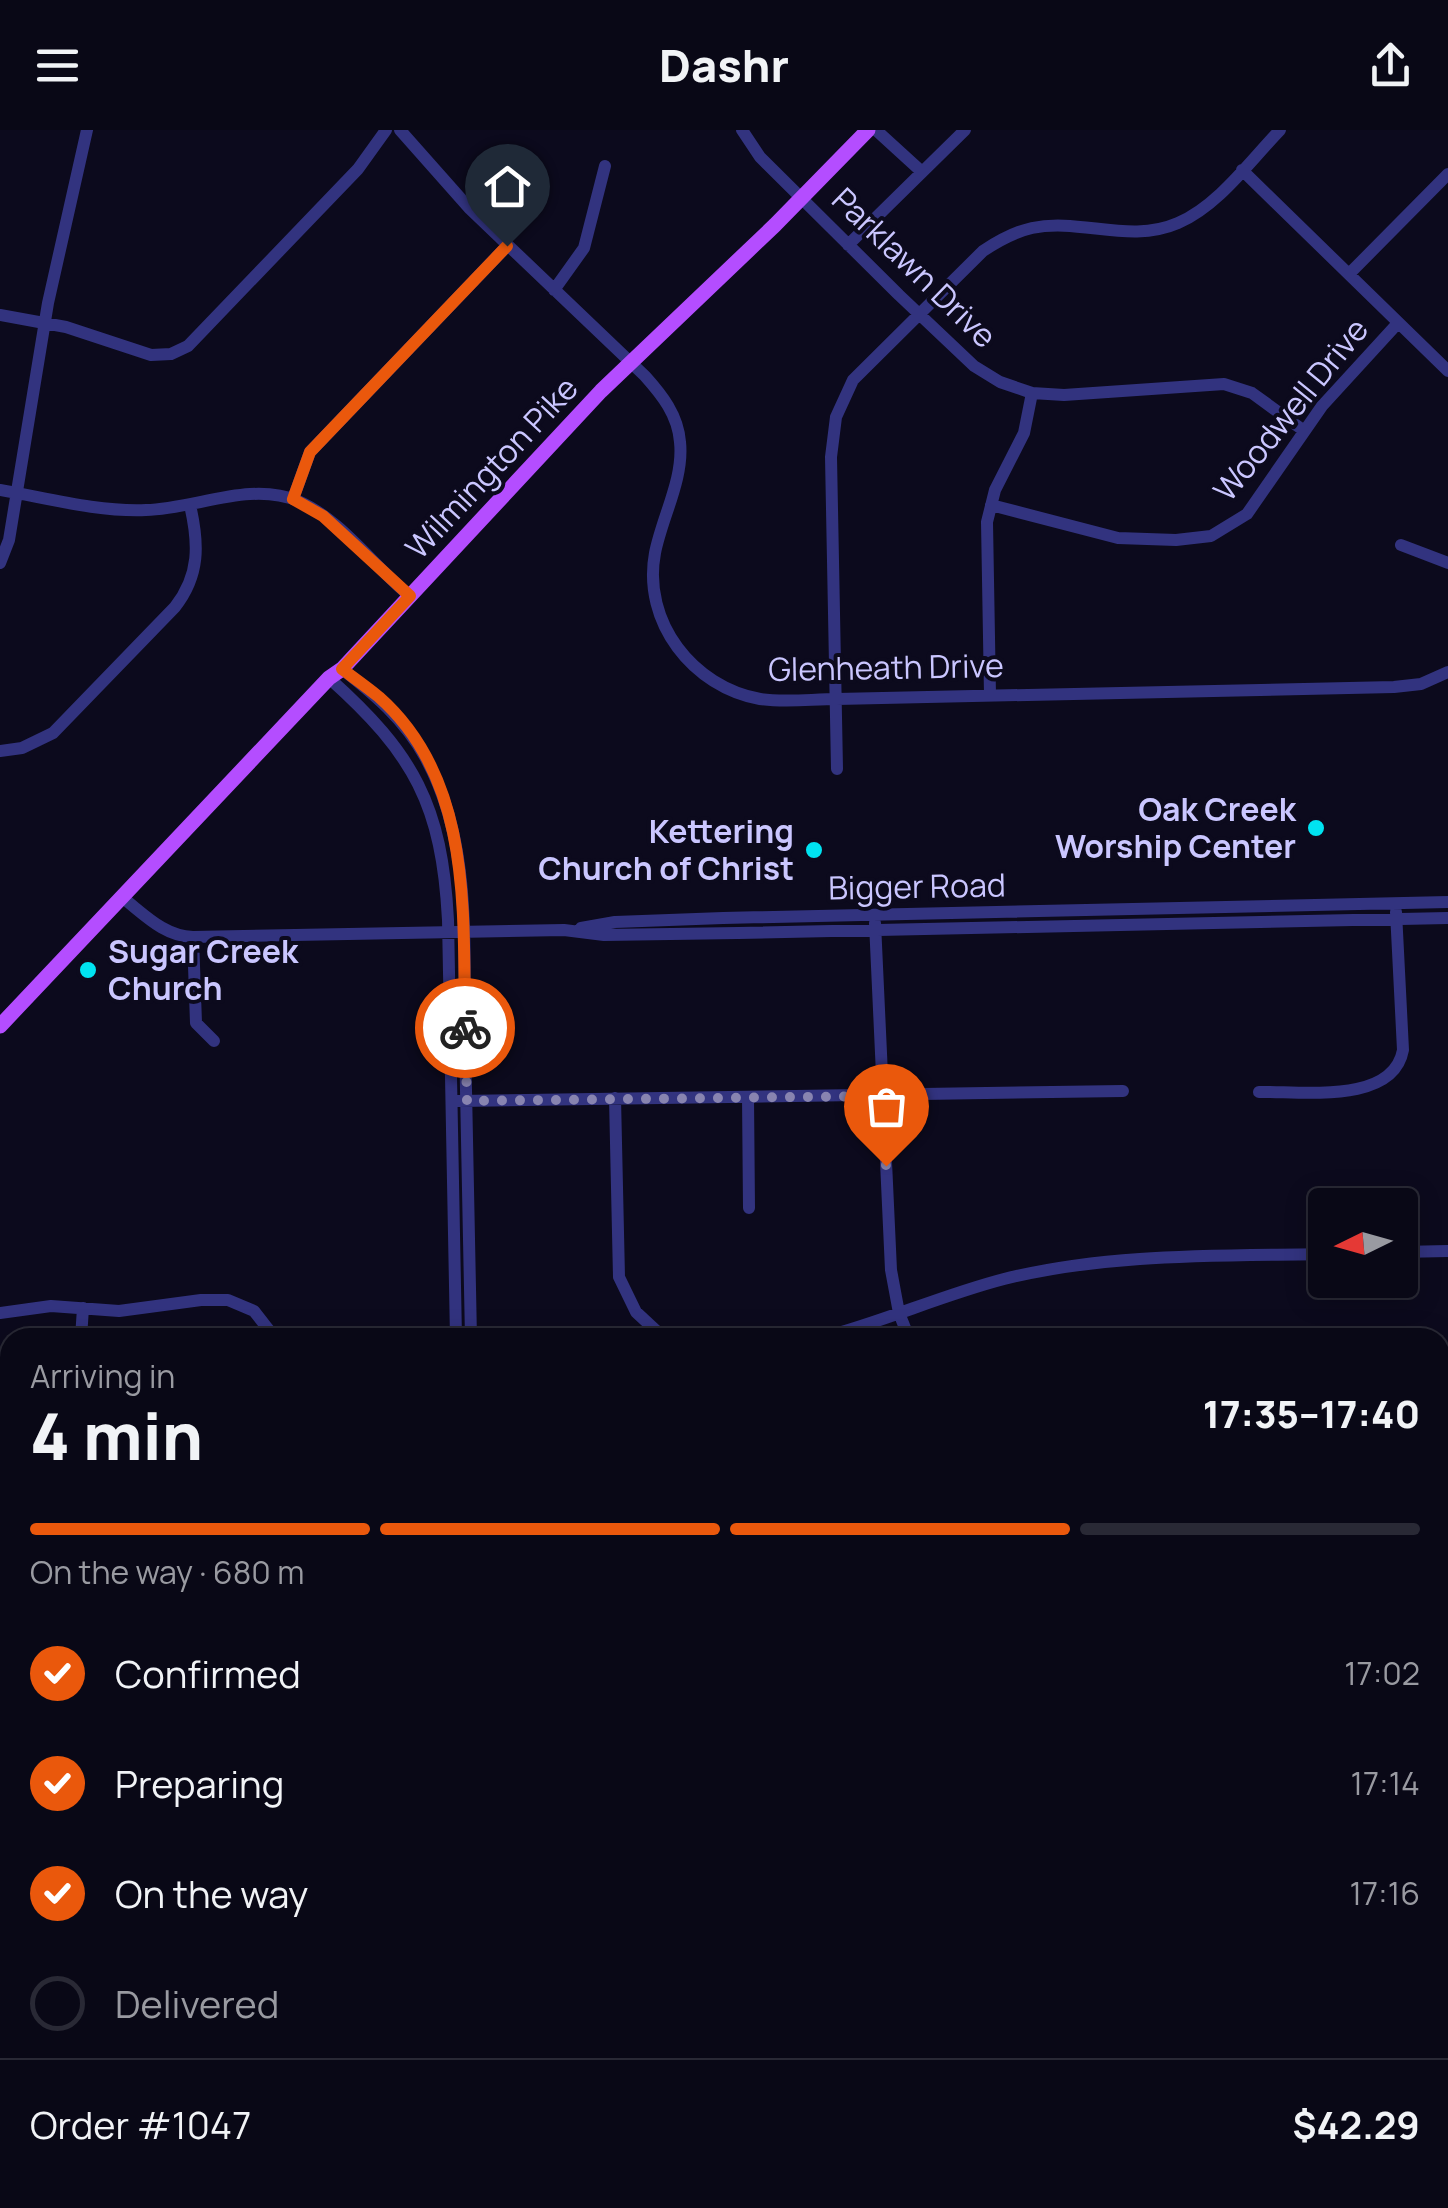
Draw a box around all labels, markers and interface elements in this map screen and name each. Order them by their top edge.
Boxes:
text: Dashr [659,34,789,96]
icon: menu [30,38,85,93]
icon: share [1363,38,1418,93]
pin [465,144,550,247]
icon: home [480,159,535,214]
street label: Parklawn Drive [823,177,1007,357]
street label: Woodwell Drive [1203,309,1378,510]
street label: Wilmington Pike [395,367,587,568]
street label: Glenheath Drive [768,643,1004,691]
place label: Oak Creek Worship Center [1055,787,1297,868]
place label: Kettering Church of Christ [538,809,794,890]
marker: Oak Creek Worship Center [1305,817,1327,839]
marker: Kettering Church of Christ [803,839,825,861]
street label: Bigger Road [828,862,1006,910]
place label: Sugar Creek Church [108,929,299,1010]
marker: Sugar Creek Church [77,959,99,981]
courier [415,978,515,1078]
icon: bike [438,1001,493,1056]
pin [844,1064,929,1167]
icon: bag [859,1079,914,1134]
north arrow [1308,1188,1418,1298]
map controls [1308,1188,1418,1298]
text: Arriving in [30,1354,175,1398]
text: 17:35–17:40 [1203,1387,1420,1439]
text: 4 min [30,1391,203,1480]
text: On the way · 680 m [30,1550,304,1594]
icon: check [30,1646,85,1701]
text: Confirmed [115,1647,301,1699]
text: 17:02 [1344,1651,1420,1695]
icon: check [30,1756,85,1811]
text: Preparing [115,1757,284,1809]
text: 17:14 [1351,1761,1420,1805]
icon: check [30,1866,85,1921]
text: On the way [115,1867,308,1919]
text: 17:16 [1350,1871,1420,1915]
text: Delivered [115,1977,279,2029]
text: Order #1047 [30,2098,251,2150]
text: $42.29 [1293,2098,1420,2150]

